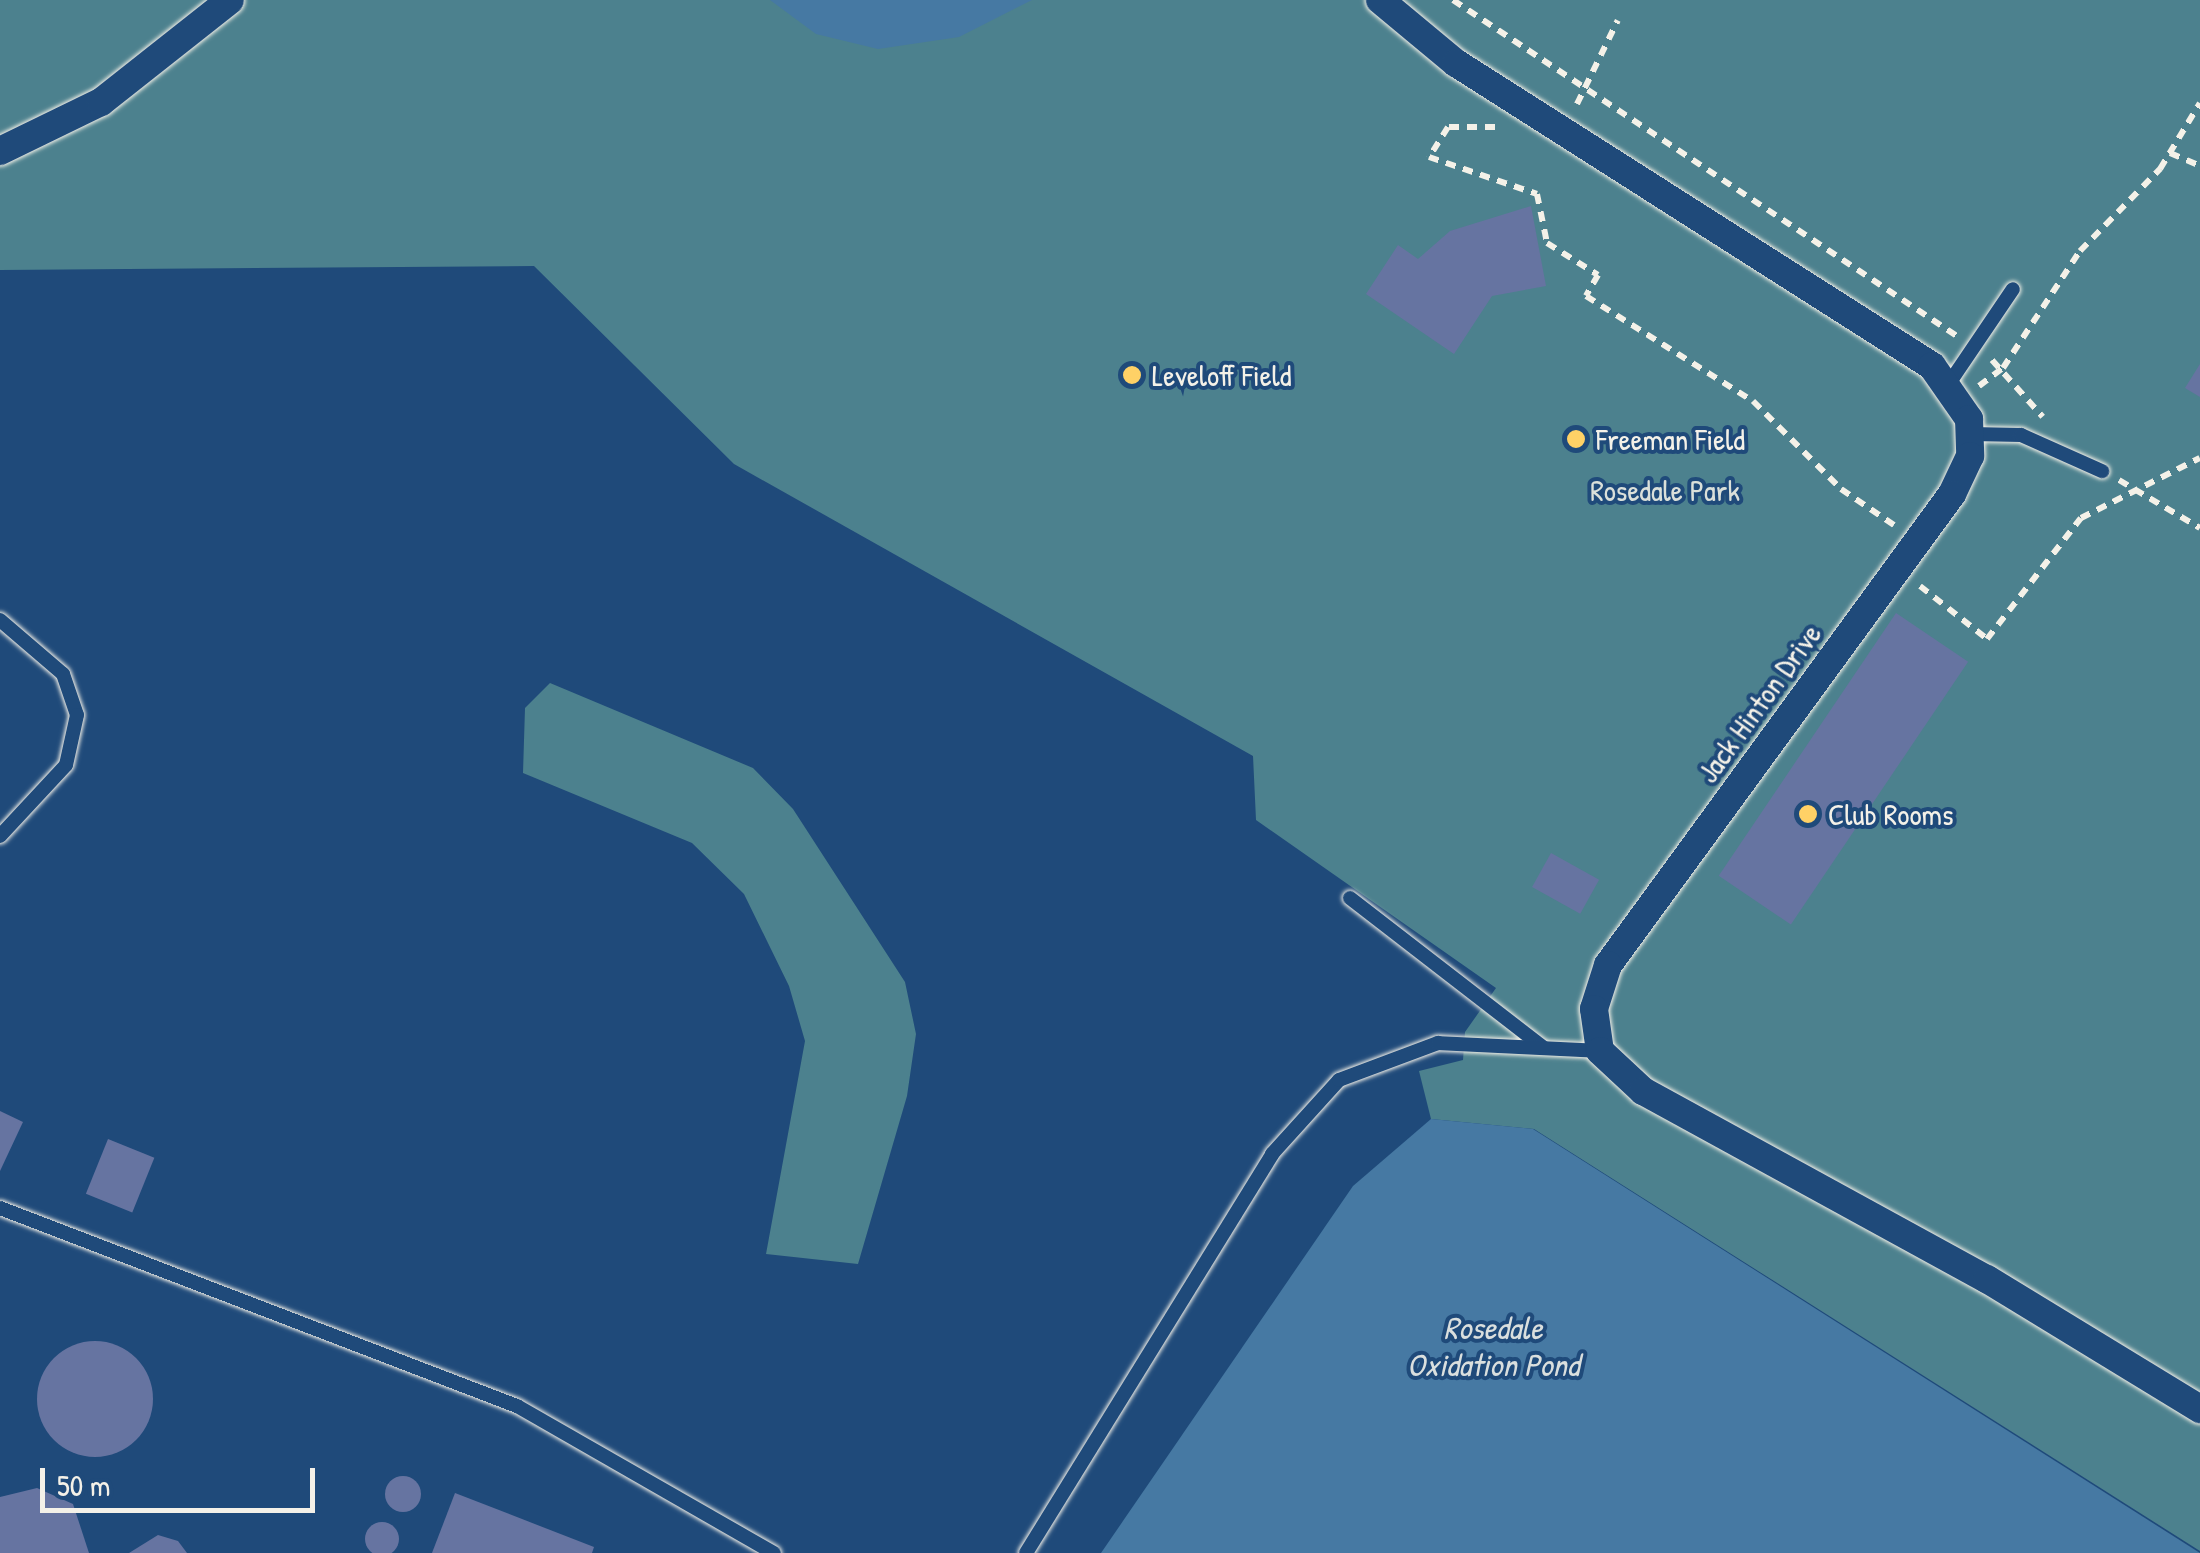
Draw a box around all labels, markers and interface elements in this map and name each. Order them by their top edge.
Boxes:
place label: Leveloff Field [1152,357,1291,393]
marker: Leveloff Field [1121,364,1143,386]
place label: Freeman Field [1596,421,1745,457]
marker: Freeman Field [1565,428,1587,450]
park label: Rosedale Park [1590,472,1740,508]
street label: Jack Hinton Drive [1689,617,1829,789]
place label: Club Rooms [1828,796,1953,832]
marker: Club Rooms [1797,803,1819,825]
water label: Rosedale Oxidation Pond [1407,1310,1579,1385]
scale bar [45,1448,320,1510]
text: 50 m [57,1465,110,1505]

